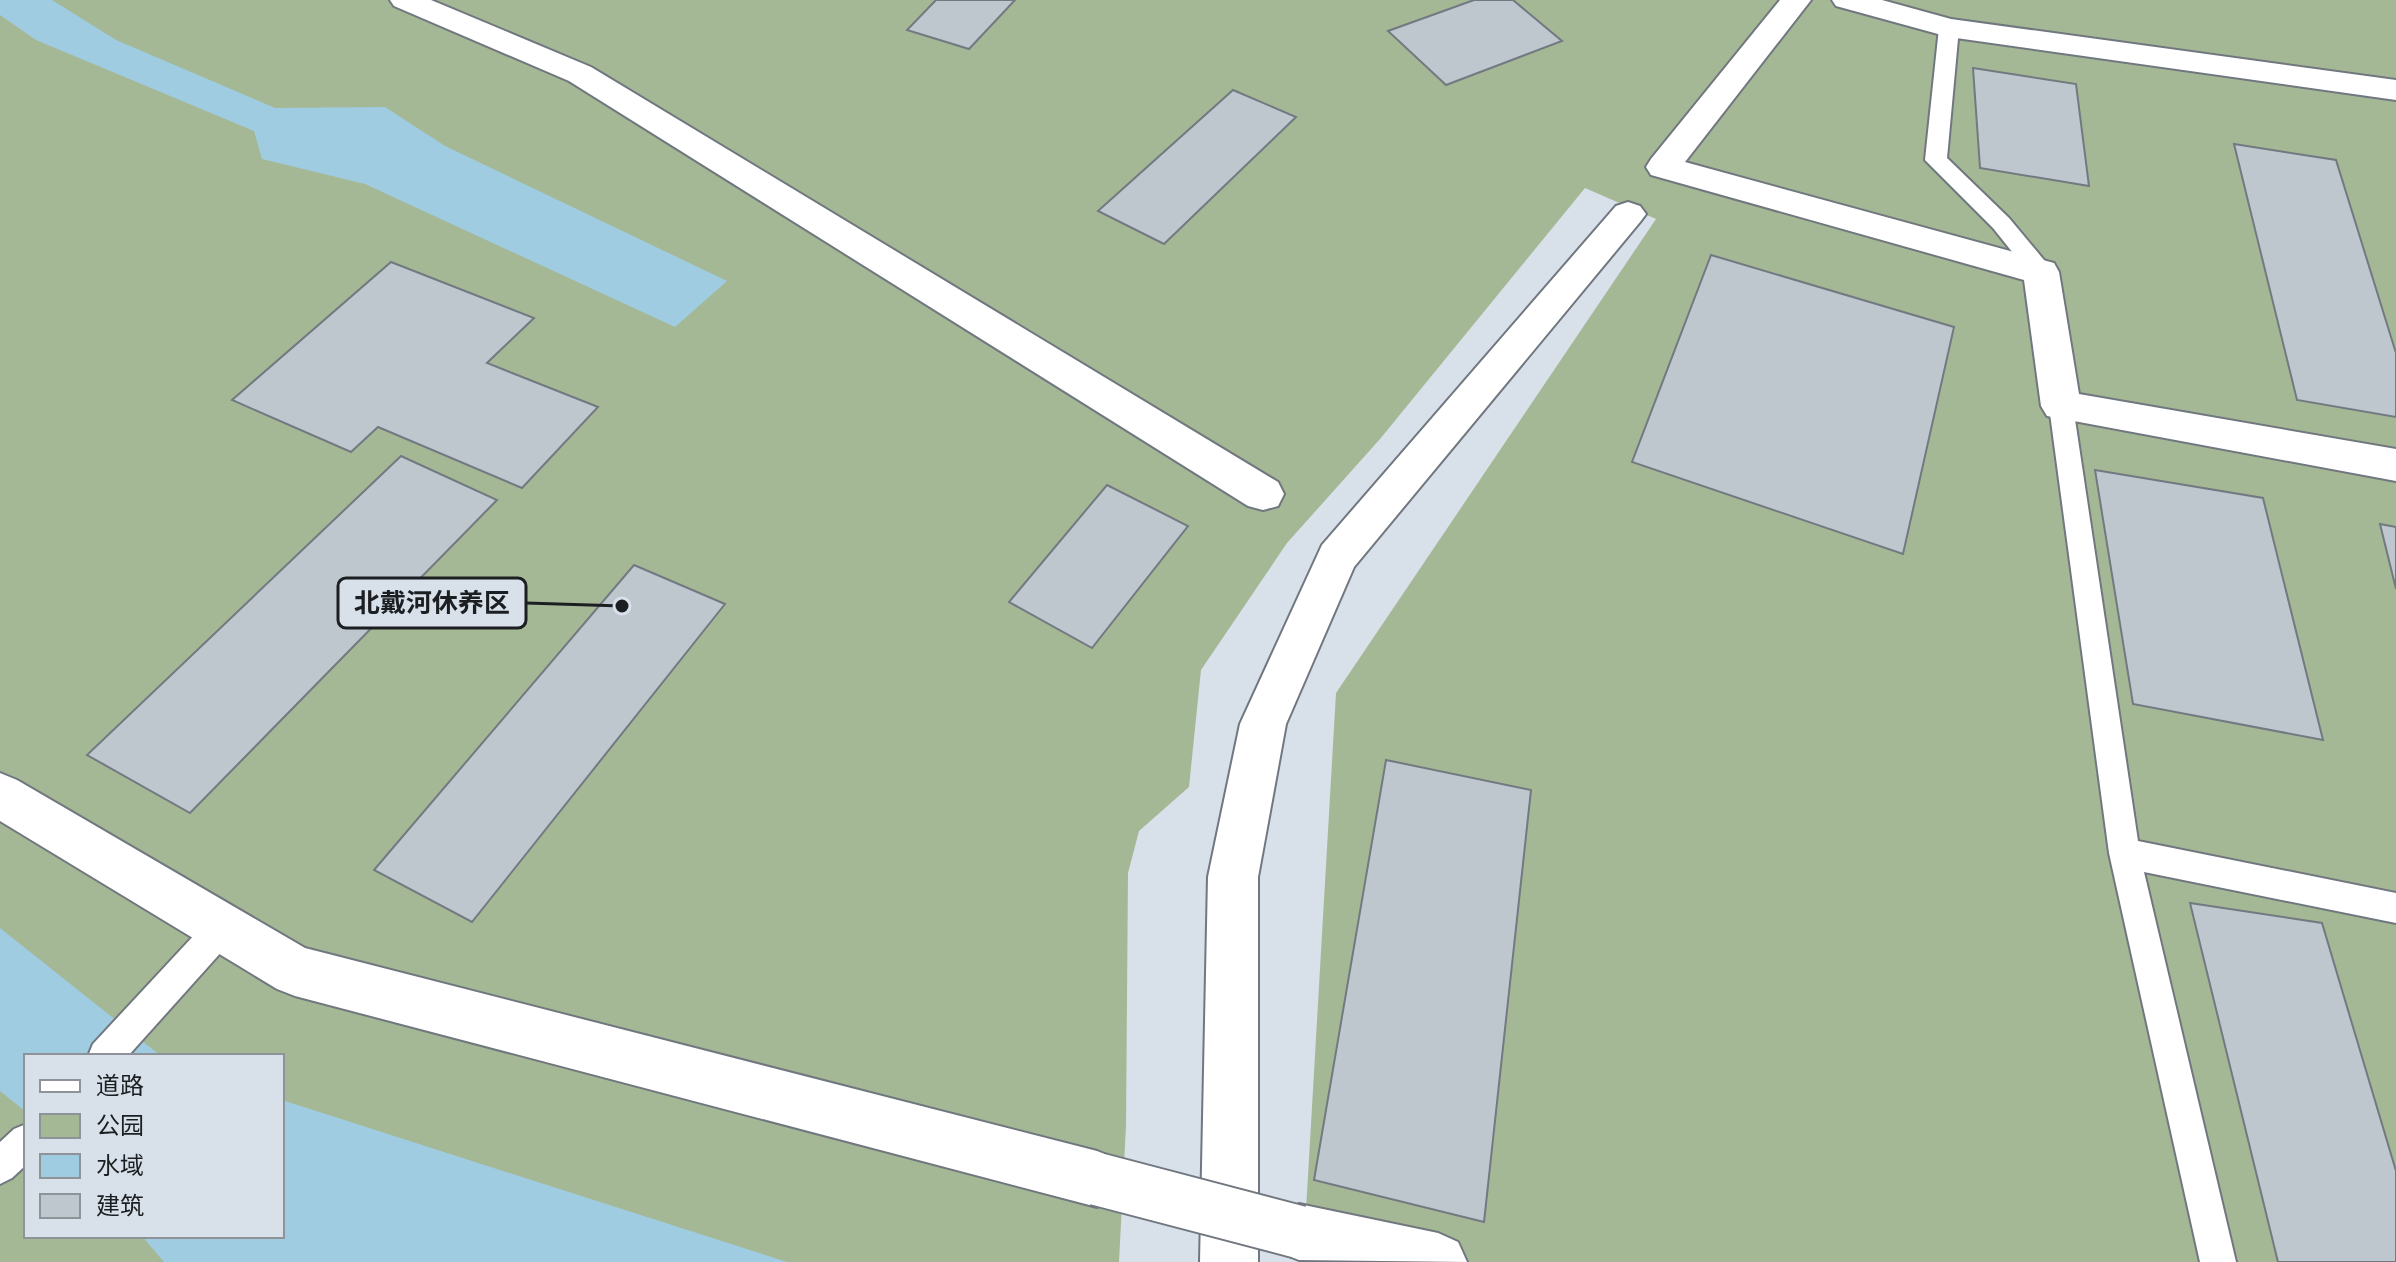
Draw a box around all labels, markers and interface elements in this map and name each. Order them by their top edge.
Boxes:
callout: 北戴河休养区 [338,578,526,628]
text: 北戴河休养区 [354,588,510,618]
legend [24,1054,284,1238]
text: 道路 [96,1072,144,1099]
text: 公园 [96,1112,144,1139]
text: 水域 [96,1152,144,1179]
text: 建筑 [96,1192,144,1219]

